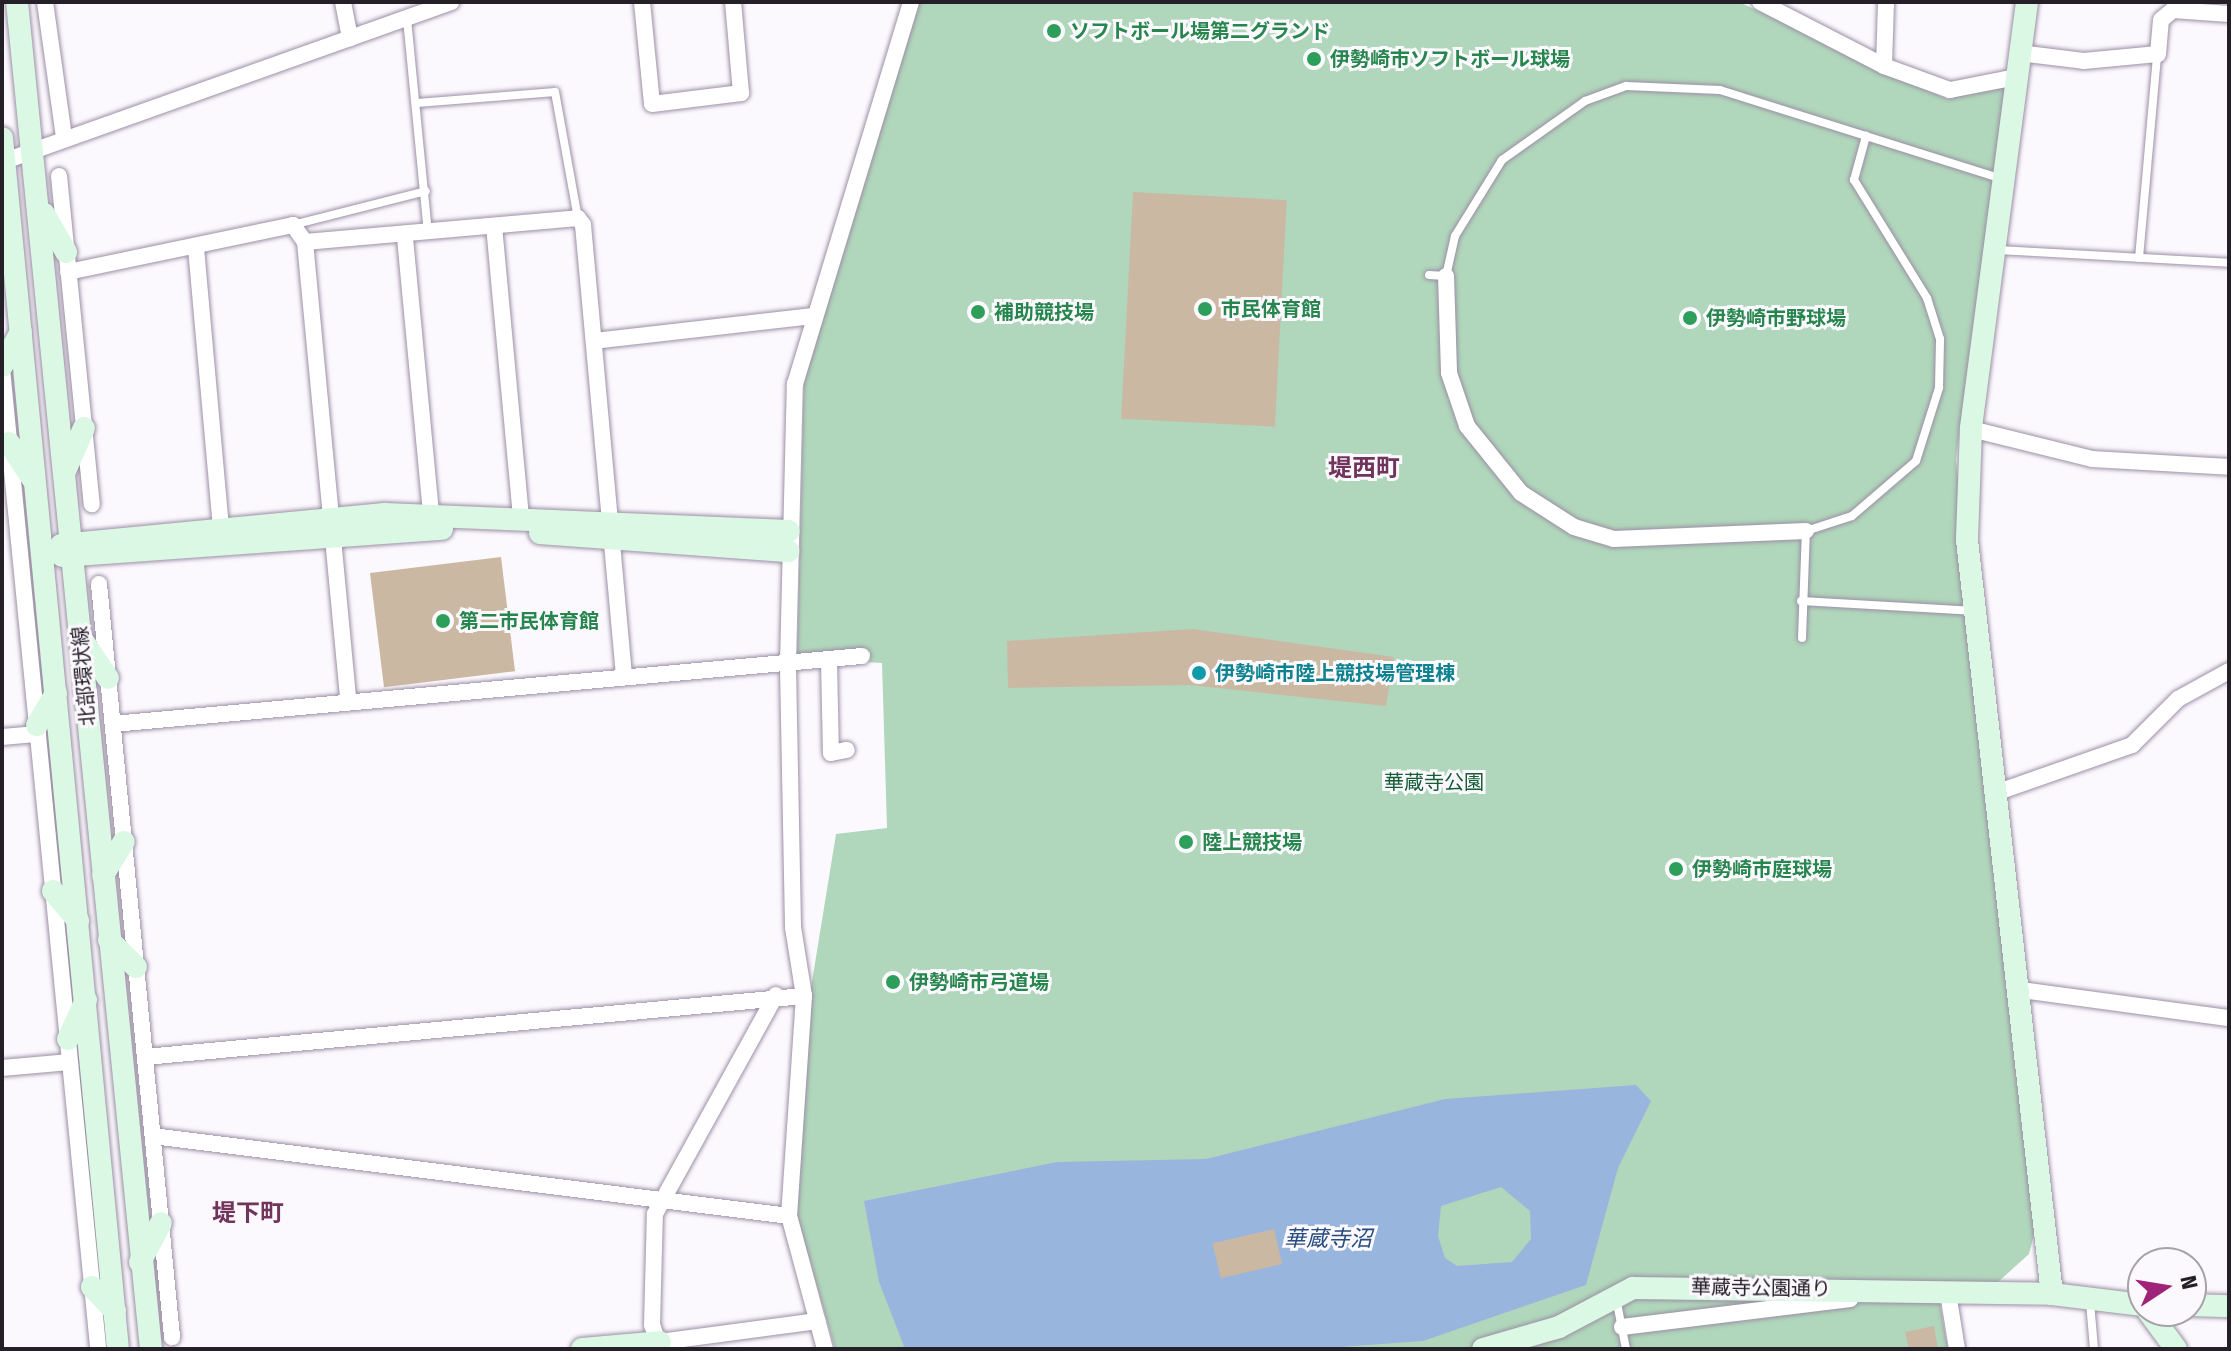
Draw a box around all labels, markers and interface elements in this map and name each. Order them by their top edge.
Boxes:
place label: ソフトボール場第二グランド [1070,19,1330,43]
marker: ソフトボール場第二グランド [1045,22,1063,40]
place label: 伊勢崎市ソフトボール球場 [1330,47,1570,71]
marker: 伊勢崎市ソフトボール球場 [1305,50,1323,68]
place label: 市民体育館 [1221,297,1321,321]
place label: 補助競技場 [994,300,1094,324]
marker: 市民体育館 [1196,300,1214,318]
marker: 補助競技場 [969,303,987,321]
place label: 伊勢崎市野球場 [1706,306,1846,330]
marker: 伊勢崎市野球場 [1681,309,1699,327]
district label: 堤西町 [1328,455,1400,483]
place label: 第二市民体育館 [459,609,599,633]
marker: 第二市民体育館 [434,612,452,630]
street label: 北部環状線 [68,625,100,727]
place label: 伊勢崎市陸上競技場管理棟 [1215,661,1455,685]
marker: 伊勢崎市陸上競技場管理棟 [1190,664,1208,682]
park label: 華蔵寺公園 [1384,770,1484,794]
place label: 陸上競技場 [1202,830,1302,854]
marker: 陸上競技場 [1177,833,1195,851]
place label: 伊勢崎市庭球場 [1692,857,1832,881]
marker: 伊勢崎市庭球場 [1667,860,1685,878]
place label: 伊勢崎市弓道場 [909,970,1049,994]
marker: 伊勢崎市弓道場 [884,973,902,991]
district label: 堤下町 [212,1200,284,1228]
water label: 華蔵寺沼 [1284,1226,1372,1252]
north arrow [2127,1247,2207,1327]
text: N [2174,1273,2204,1292]
street label: 華蔵寺公園通り [1691,1275,1831,1301]

